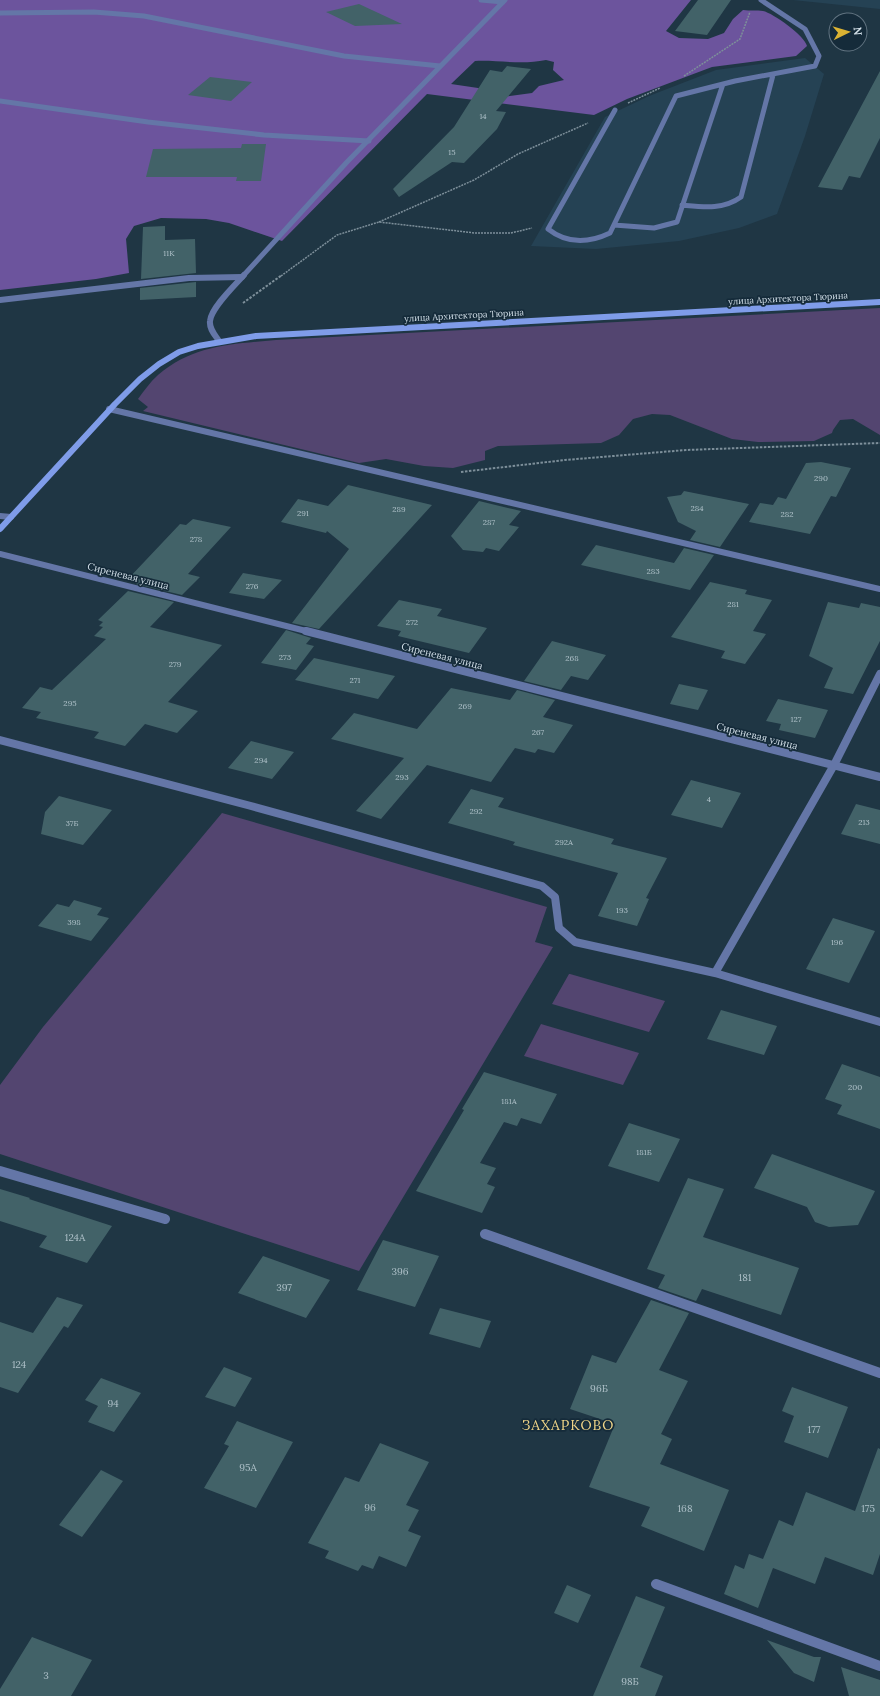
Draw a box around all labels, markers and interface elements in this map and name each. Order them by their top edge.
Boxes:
north arrow [828,12,868,52]
text: N [851,26,865,36]
house number: 14 [479,111,487,121]
house number: 15 [448,147,456,157]
house number: 11К [163,248,175,258]
street label: улица Архитектора Тюрина [728,289,849,307]
street label: улица Архитектора Тюрина [404,306,525,324]
house number: 290 [814,473,828,483]
house number: 284 [690,503,704,513]
house number: 289 [392,504,406,514]
house number: 291 [297,508,309,518]
house number: 282 [780,509,794,519]
house number: 287 [483,517,496,527]
house number: 278 [190,534,203,544]
street label: Сиреневая улица [86,560,170,592]
house number: 283 [646,566,660,576]
house number: 276 [246,581,259,591]
house number: 281 [727,599,739,609]
house number: 272 [406,617,418,627]
street label: Сиреневая улица [400,640,484,672]
house number: 273 [279,652,292,662]
house number: 268 [565,653,579,663]
house number: 279 [169,659,182,669]
house number: 271 [350,675,361,685]
house number: 295 [63,698,77,708]
house number: 269 [458,701,472,711]
house number: 127 [791,714,802,724]
street label: Сиреневая улица [715,720,799,752]
house number: 267 [532,727,545,737]
house number: 294 [254,755,268,765]
house number: 293 [395,772,409,782]
house number: 4 [707,794,712,804]
house number: 292 [469,806,483,816]
house number: 213 [858,817,870,827]
house number: 37Б [66,818,78,828]
house number: 292А [555,837,574,847]
house number: 193 [616,905,629,915]
house number: 398 [67,917,81,927]
house number: 196 [831,937,843,947]
house number: 200 [848,1082,862,1092]
house number: 181А [501,1096,518,1106]
house number: 181Б [636,1147,652,1157]
house number: 124А [65,1231,86,1244]
house number: 396 [391,1265,409,1278]
house number: 181 [739,1271,752,1284]
house number: 397 [276,1281,292,1294]
house number: 124 [12,1358,27,1371]
house number: 96Б [590,1382,608,1395]
house number: 94 [107,1397,119,1410]
district label: ЗАХАРКОВО [522,1416,614,1434]
house number: 177 [808,1423,821,1436]
house number: 95А [239,1461,257,1474]
house number: 96 [364,1501,376,1514]
house number: 168 [677,1502,693,1515]
house number: 175 [861,1502,875,1515]
house number: 3 [43,1669,49,1682]
house number: 98Б [621,1675,639,1688]

